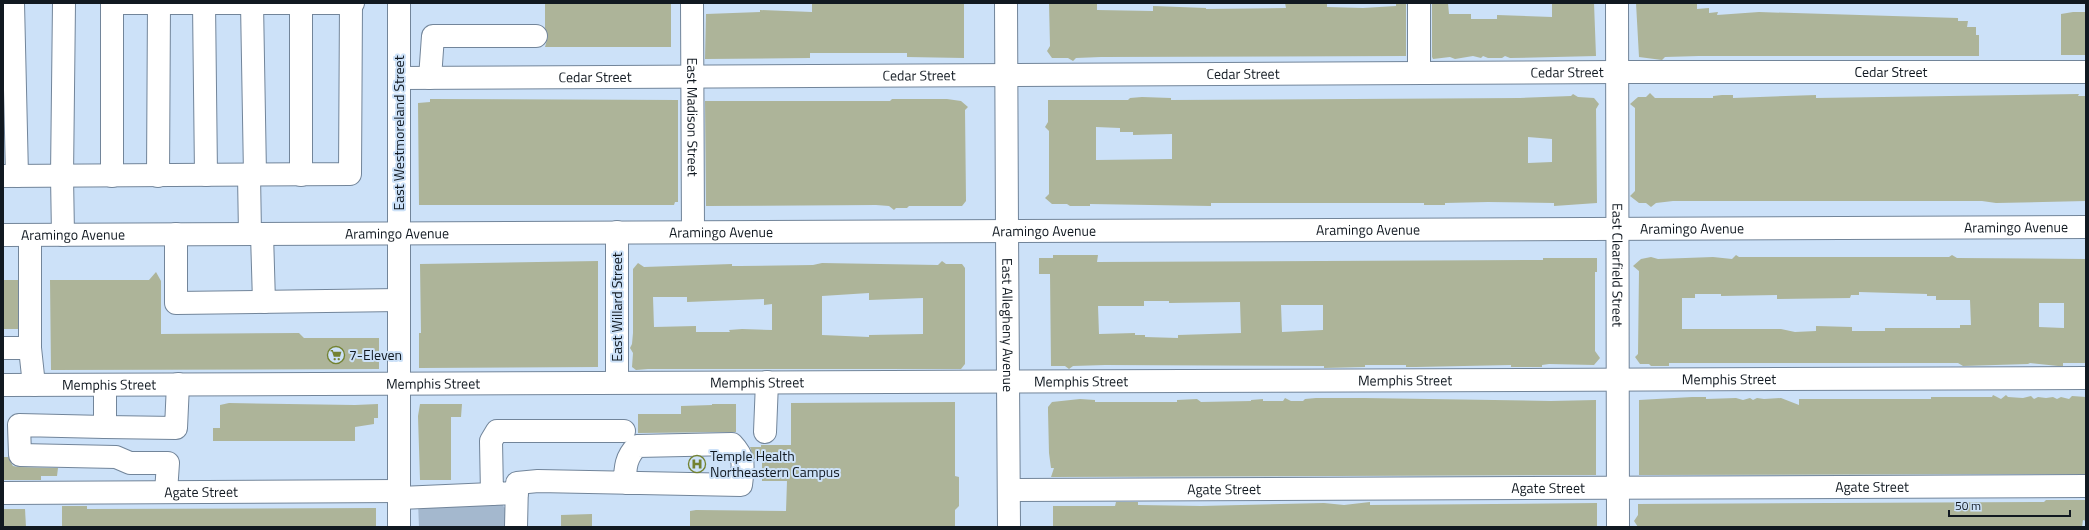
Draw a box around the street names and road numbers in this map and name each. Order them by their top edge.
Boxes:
street label: East Westmoreland Street [388,55,409,211]
street label: East Madison Street [682,57,704,177]
street label: Cedar Street [1530,61,1604,82]
street label: Cedar Street [1854,61,1928,82]
street label: Cedar Street [1206,63,1280,84]
street label: Cedar Street [882,64,956,86]
street label: Cedar Street [558,66,632,87]
street label: East Clearfield Street [1607,203,1629,327]
street label: Aramingo Avenue [1964,216,2068,237]
street label: Aramingo Avenue [1640,217,1744,239]
street label: Aramingo Avenue [1316,219,1420,240]
street label: Aramingo Avenue [992,220,1096,241]
street label: Aramingo Avenue [669,221,773,242]
street label: Aramingo Avenue [345,222,449,244]
street label: Aramingo Avenue [21,224,125,245]
street label: East Willard Street [606,252,627,362]
street label: East Allegheny Avenue [997,258,1019,392]
street label: Memphis Street [1682,368,1776,389]
street label: Memphis Street [1358,369,1452,390]
street label: Memphis Street [1034,370,1128,392]
street label: Memphis Street [710,371,804,393]
street label: Memphis Street [386,372,480,394]
street label: Memphis Street [62,373,156,395]
street label: Agate Street [1835,476,1909,497]
street label: Agate Street [1511,477,1585,498]
street label: Agate Street [1187,478,1261,499]
street label: Agate Street [164,481,238,502]

